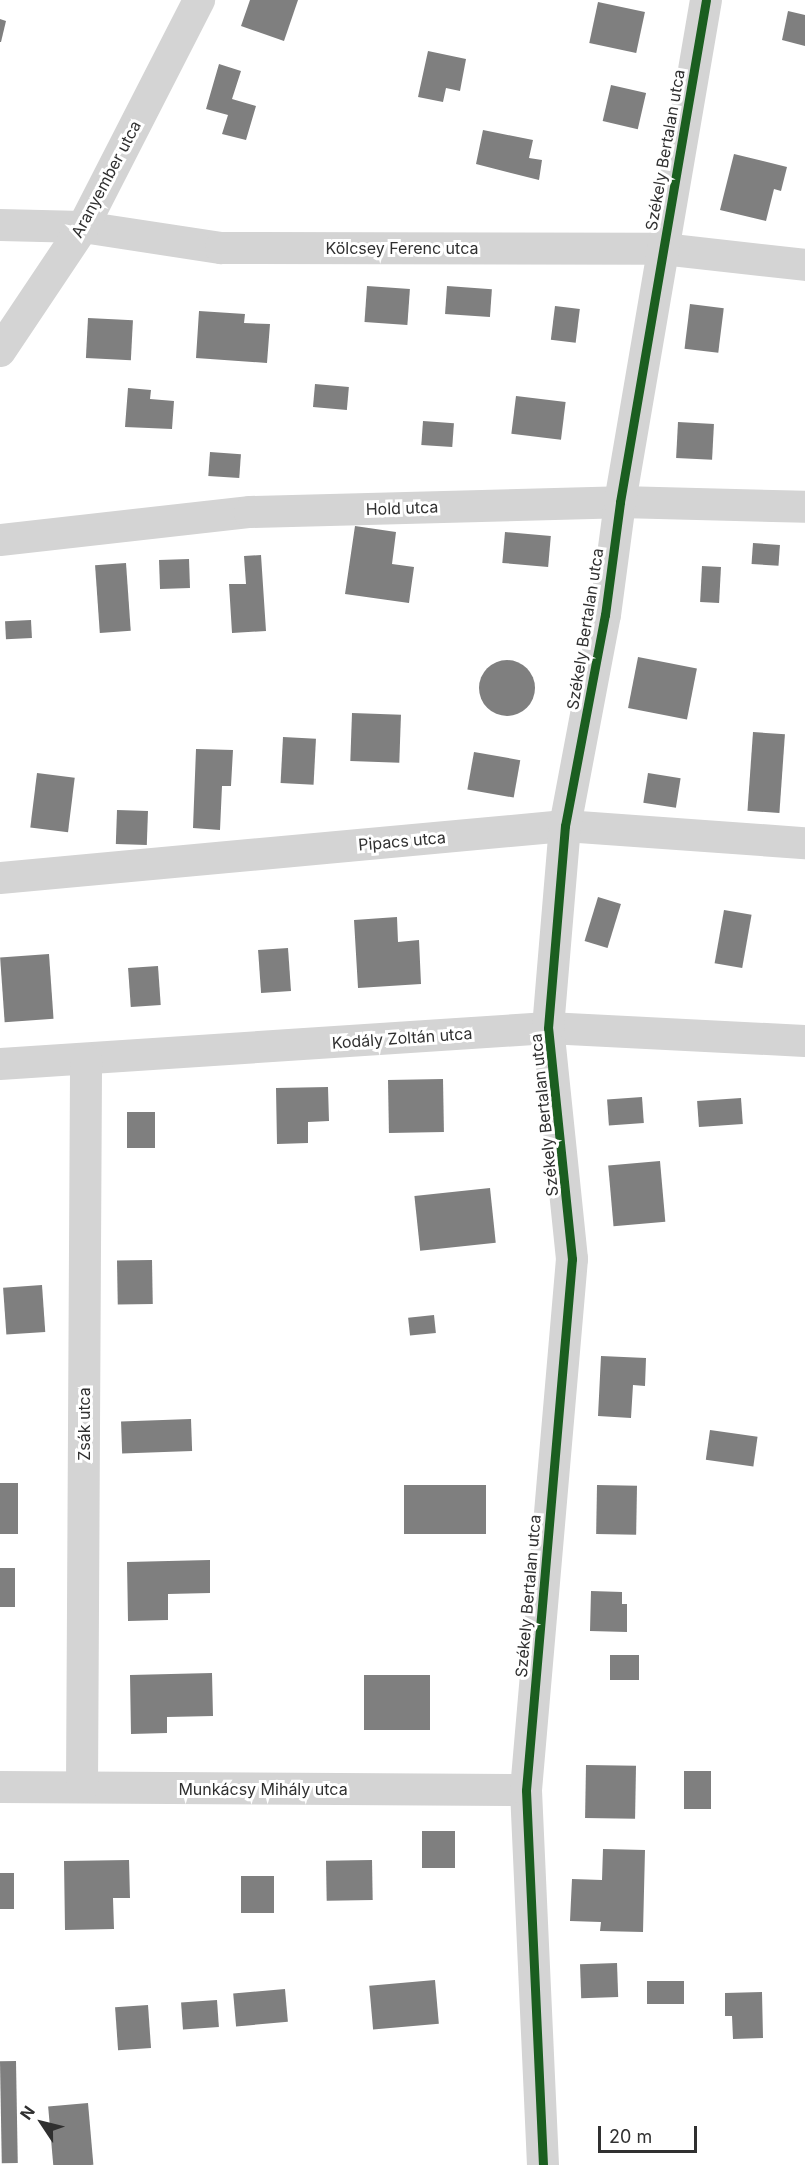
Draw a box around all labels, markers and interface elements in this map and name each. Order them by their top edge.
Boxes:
street label: Székely Bertalan utca [641,68,689,232]
street label: Aranyember utca [67,117,145,241]
street label: Kölcsey Ferenc utca [326,238,478,258]
street label: Hold utca [365,497,439,519]
street label: Székely Bertalan utca [563,547,607,711]
street label: Pipacs utca [357,828,447,854]
street label: Kodály Zoltán utca [331,1024,473,1052]
street label: Székely Bertalan utca [526,1033,562,1197]
street label: Zsák utca [74,1387,94,1461]
street label: Székely Bertalan utca [511,1514,545,1678]
street label: Munkácsy Mihály utca [178,1779,348,1799]
north arrow [12,2093,72,2153]
text: N [16,2102,39,2123]
scale bar [601,2114,700,2152]
text: 20 m [609,2126,652,2147]

